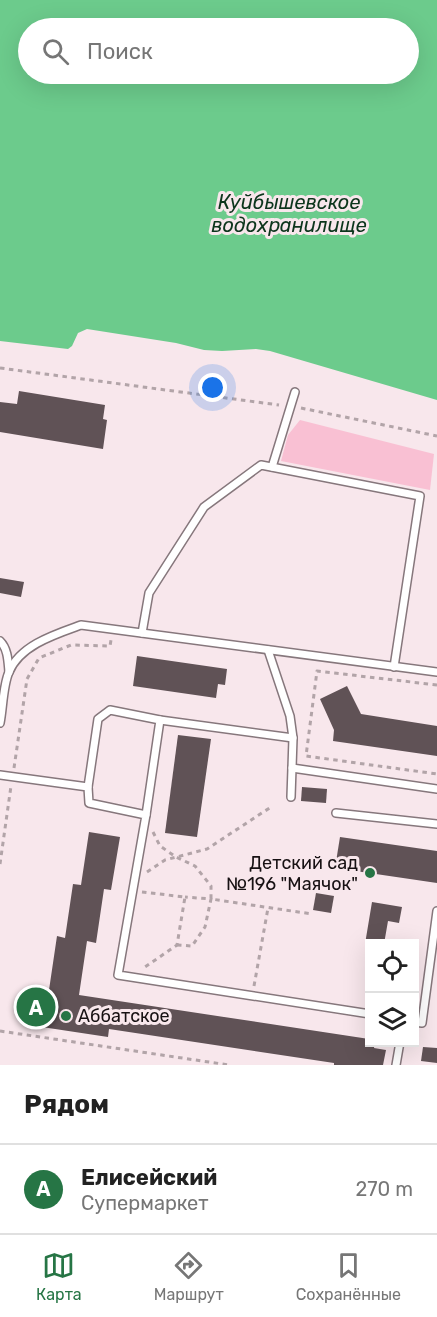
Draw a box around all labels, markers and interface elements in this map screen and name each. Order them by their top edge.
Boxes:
search box [18,18,419,84]
icon: search [39,35,72,68]
text: Поиск [87,38,153,65]
water label: Куйбышевское водохранилище [211,190,367,237]
your location [198,373,227,402]
place label: Детский сад №196 "Маячок" [226,852,358,895]
marker: Детский сад №196 "Маячок" [363,866,377,880]
map controls [365,939,419,1047]
button: locate [365,939,419,993]
pin: A [16,984,56,1030]
button: layers [365,993,419,1047]
place label: Аббатское [78,1005,170,1027]
marker: Аббатское [59,1009,73,1023]
text: Рядом [24,1089,109,1120]
text: Елисейский [81,1164,217,1191]
text: A [36,1177,51,1201]
text: 270 m [356,1177,413,1201]
text: Супермаркет [81,1191,209,1215]
tab: Карта [36,1249,82,1304]
tab: Маршрут [154,1249,224,1304]
tab: Сохранённые [296,1249,401,1304]

